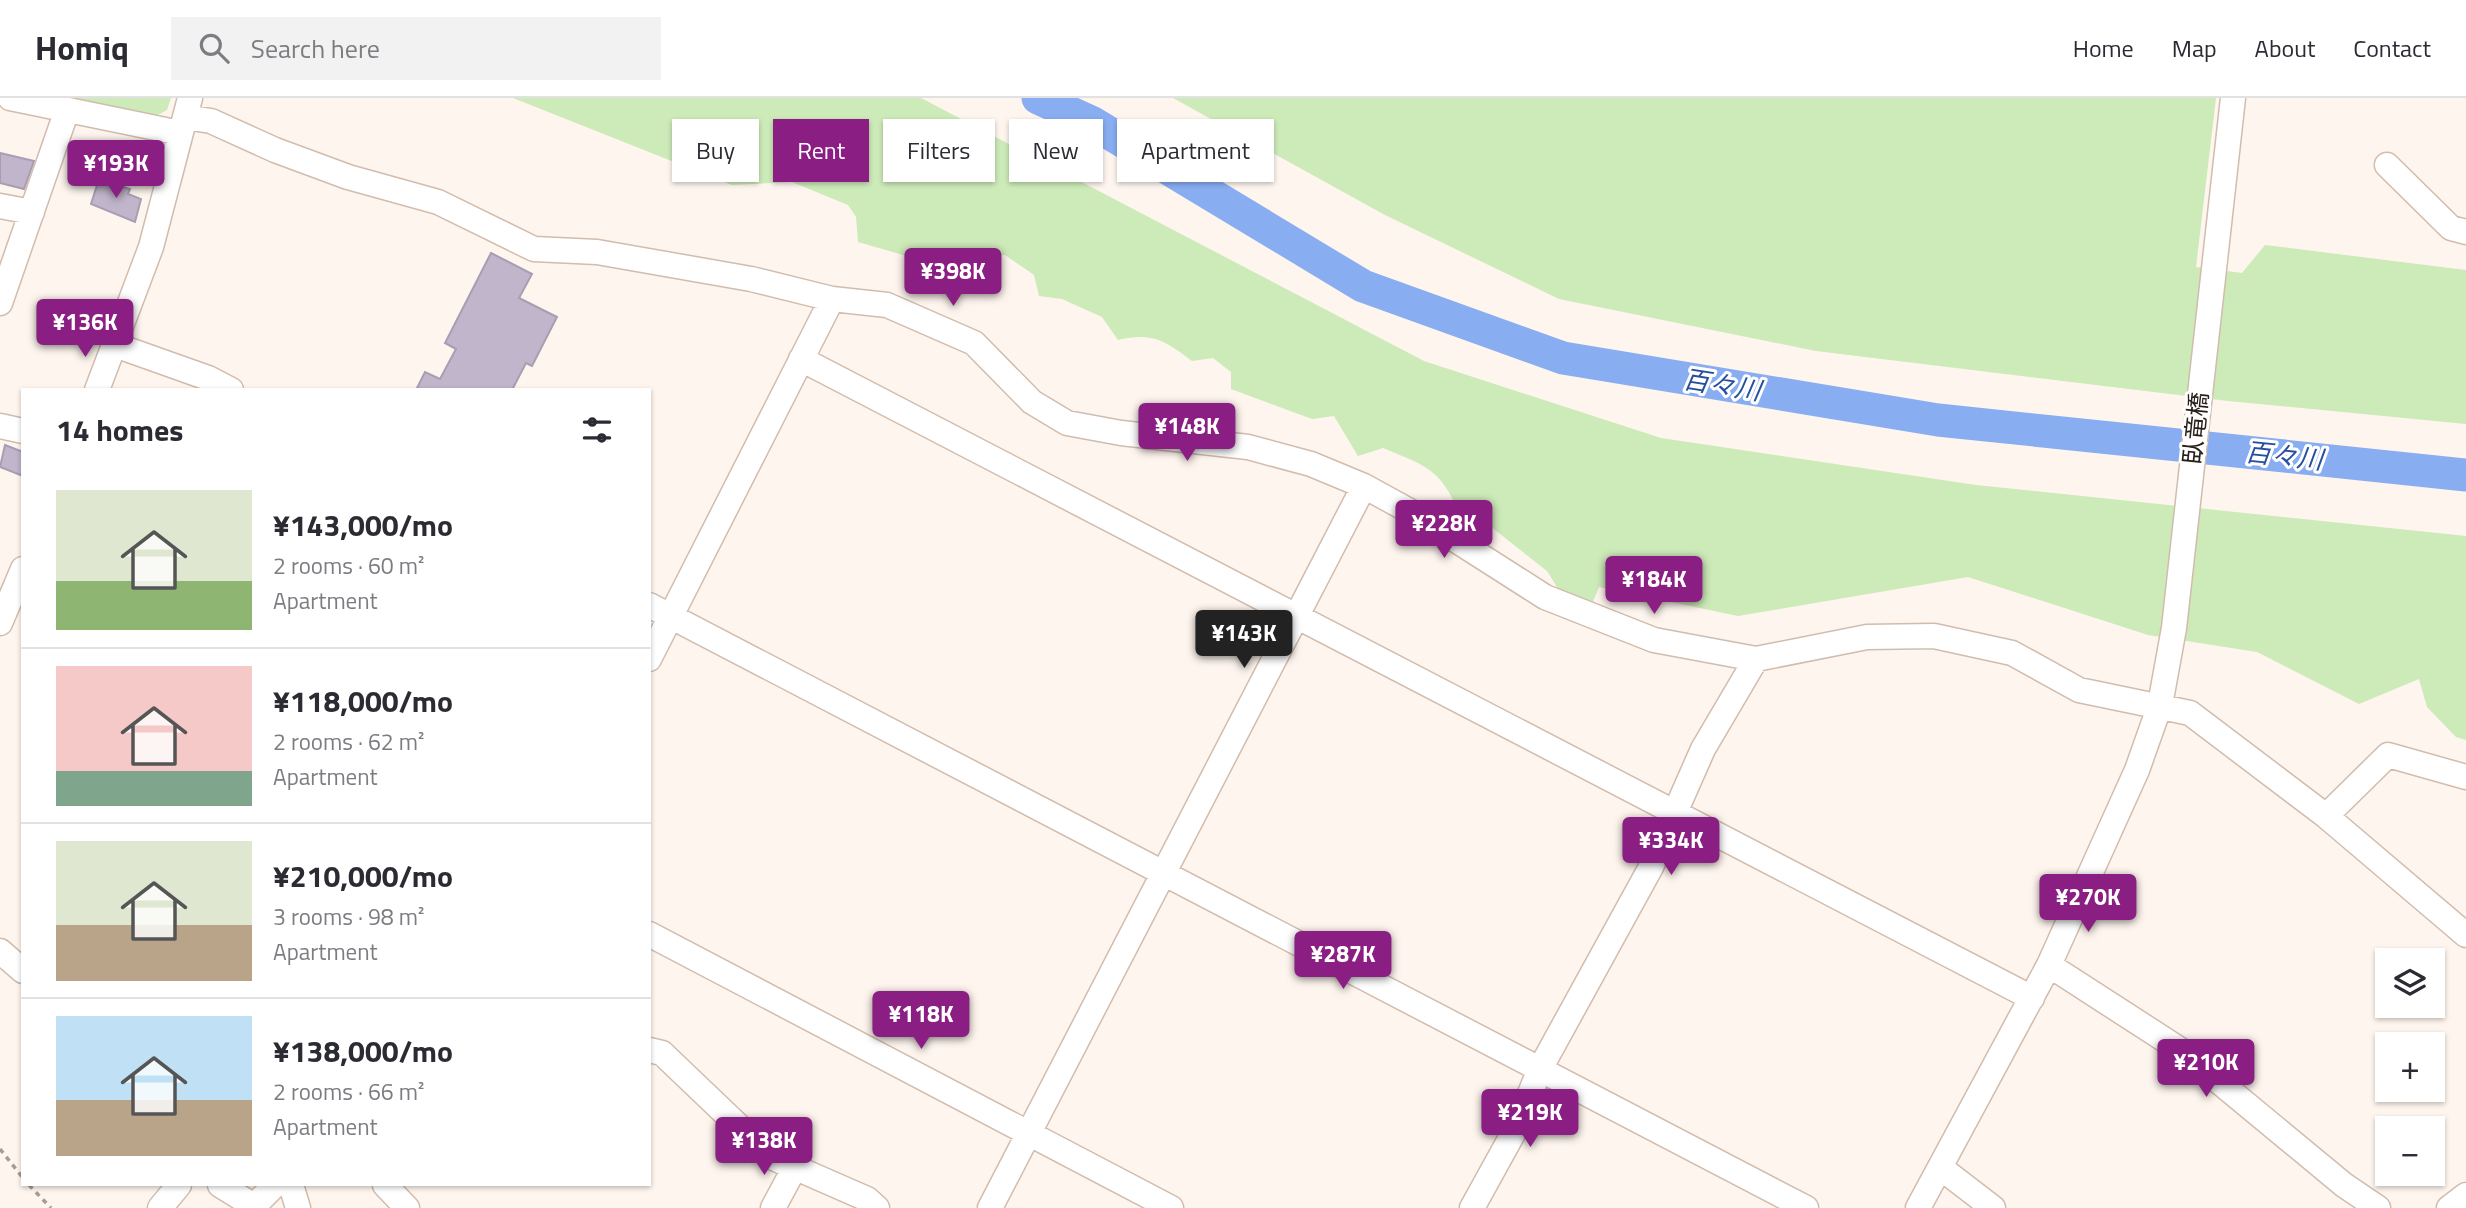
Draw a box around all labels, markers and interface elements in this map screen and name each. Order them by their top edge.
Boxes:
search box [171,17,661,80]
text: Homiq [35,23,129,73]
icon: search [195,29,233,67]
text: Search here [251,29,380,68]
text: Home [2073,30,2134,66]
text: Map [2172,30,2217,66]
text: About [2255,30,2315,66]
text: Contact [2353,30,2431,66]
chip: Buy [672,119,759,182]
chip: Rent [773,119,869,182]
chip: Filters [883,119,995,182]
chip: New [1009,119,1103,182]
chip: Apartment [1117,119,1274,182]
pin: ¥193K [67,140,165,200]
text: ¥193K [83,145,149,180]
pin: ¥398K [904,248,1002,308]
text: ¥398K [920,253,986,288]
pin: ¥136K [36,300,134,359]
text: ¥136K [52,304,118,339]
water label: 百々川 [1681,359,1767,410]
street label: 臥竜橋 [2173,390,2217,466]
pin: ¥148K [1138,404,1236,463]
text: 14 homes [56,407,183,453]
text: ¥148K [1154,408,1220,443]
icon: filters [578,411,616,449]
water label: 百々川 [2243,432,2328,479]
pin: ¥228K [1395,500,1493,560]
text: ¥143,000/mo [273,502,453,548]
text: ¥228K [1411,505,1477,540]
icon: home [112,518,196,602]
text: 2 rooms · 60 m² [273,548,424,583]
pin: ¥184K [1605,556,1703,616]
text: ¥184K [1621,561,1687,596]
text: Apartment [273,583,378,618]
pin: ¥143K [1195,610,1293,670]
text: ¥143K [1211,615,1277,650]
text: ¥118,000/mo [273,678,453,724]
icon: home [112,694,196,778]
text: 2 rooms · 62 m² [273,724,424,759]
text: Apartment [273,759,378,794]
pin: ¥334K [1622,818,1720,877]
text: ¥334K [1638,822,1704,857]
text: ¥210,000/mo [273,853,453,899]
icon: home [112,869,196,953]
pin: ¥270K [2039,874,2137,934]
text: ¥270K [2055,879,2121,914]
text: 3 rooms · 98 m² [273,899,424,934]
pin: ¥287K [1294,932,1392,991]
text: Apartment [273,934,378,969]
text: ¥287K [1310,936,1376,971]
map controls [2375,948,2445,1186]
button: layers [2375,948,2445,1018]
pin: ¥118K [872,992,970,1051]
text: ¥118K [888,996,954,1031]
text: ¥138,000/mo [273,1028,453,1074]
button: + [2375,1032,2445,1102]
pin: ¥210K [2157,1040,2255,1099]
icon: home [112,1044,196,1128]
text: ¥210K [2173,1044,2239,1079]
text: 2 rooms · 66 m² [273,1074,424,1109]
pin: ¥219K [1481,1090,1579,1149]
text: ¥219K [1497,1094,1563,1129]
text: Apartment [273,1109,378,1144]
button: − [2375,1116,2445,1186]
pin: ¥138K [715,1118,813,1177]
text: ¥138K [731,1122,797,1157]

